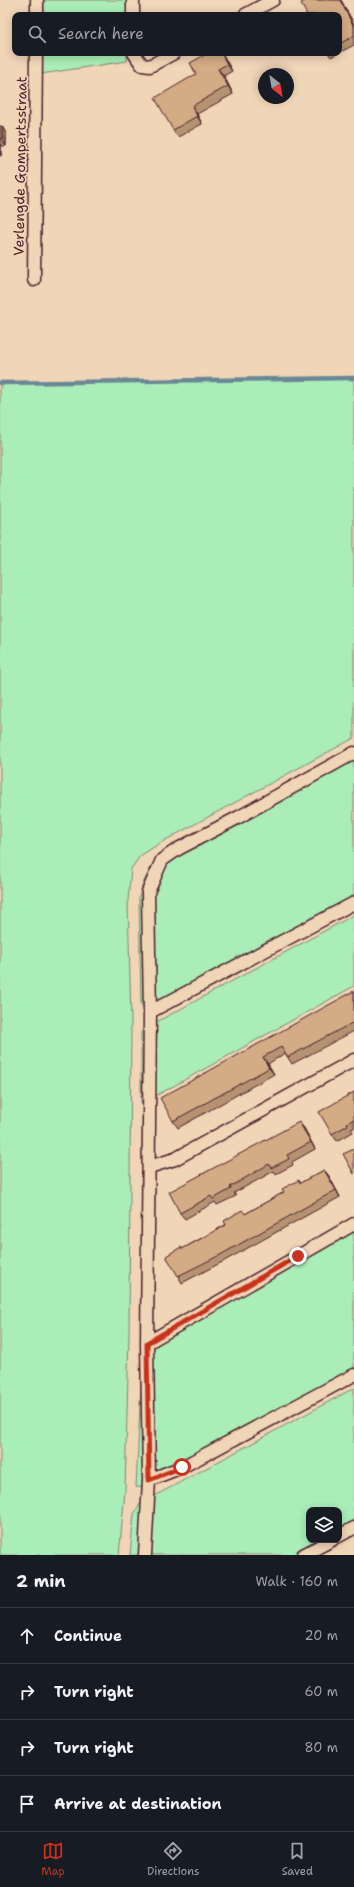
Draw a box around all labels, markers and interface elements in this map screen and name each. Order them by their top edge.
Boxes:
search box [12,12,342,56]
icon: search [26,23,48,45]
text: Search here [58,24,144,44]
north arrow [258,68,294,104]
street label: Verlengde Gompertsstraat [9,76,31,256]
route end [289,1247,307,1265]
route start [173,1458,191,1476]
map controls [306,1507,342,1543]
button: layers [306,1507,342,1543]
text: 2 min [16,1570,66,1592]
text: Walk · 160 m [256,1573,338,1590]
icon: ahead [16,1625,38,1647]
text: Continue [54,1626,122,1646]
text: 20 m [305,1627,338,1644]
icon: right [16,1681,38,1703]
text: Turn right [54,1682,134,1702]
text: 60 m [305,1683,338,1700]
icon: right [16,1737,38,1759]
text: Turn right [54,1738,134,1758]
text: 80 m [304,1739,338,1756]
icon: arrive [16,1793,38,1815]
text: Arrive at destination [54,1794,222,1814]
tab: Map [41,1840,65,1879]
tab: Directions [147,1840,199,1879]
tab: Saved [282,1840,313,1879]

